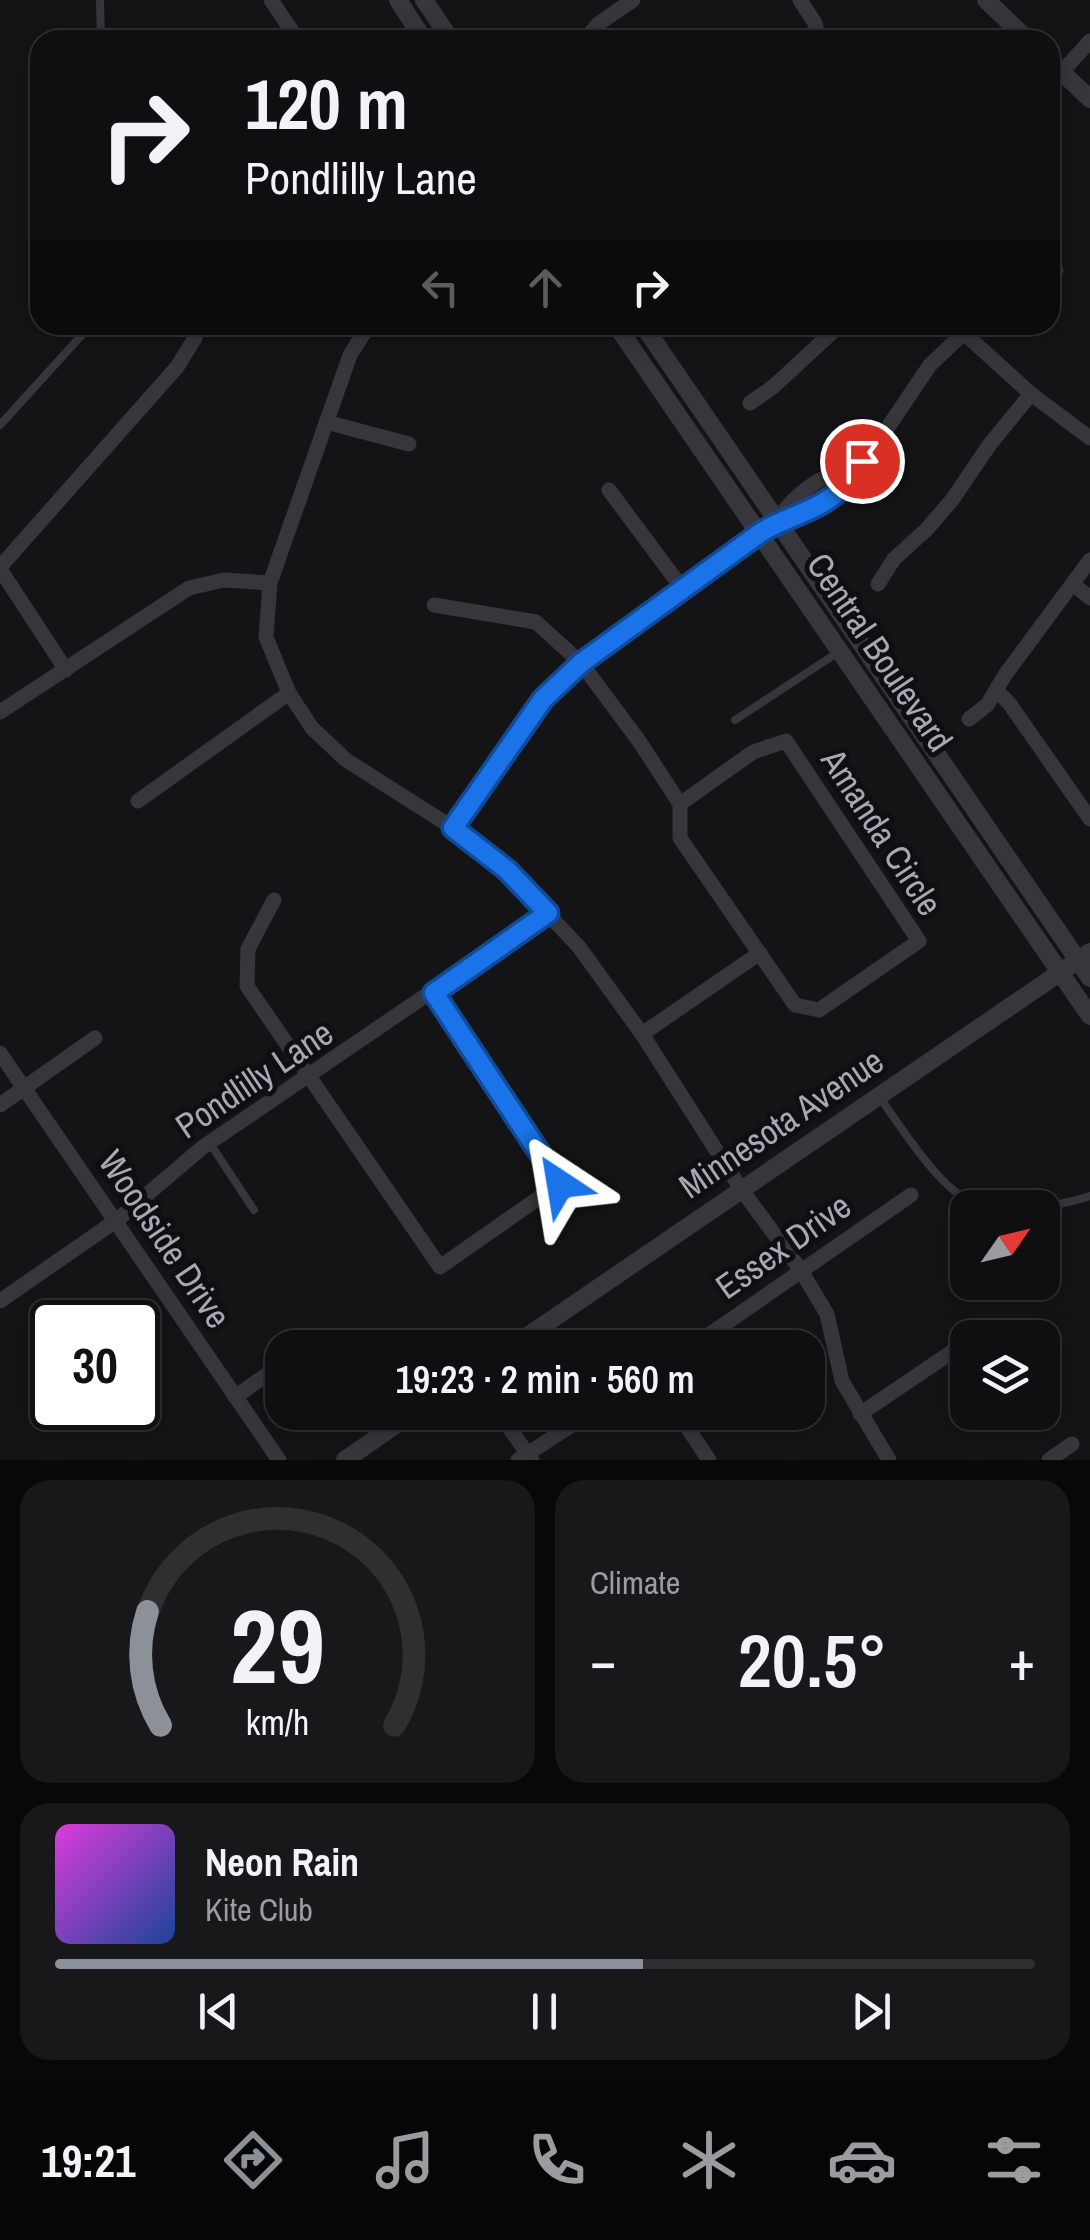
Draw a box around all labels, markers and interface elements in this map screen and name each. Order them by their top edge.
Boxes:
text: 120 m [245,57,408,151]
icon: right [80,70,210,200]
text: Pondlilly Lane [245,147,477,208]
icon: left [413,260,468,315]
icon: ahead [518,260,573,315]
icon: right [623,260,678,315]
pin [820,419,905,504]
icon: arrive [835,434,890,489]
street label: Central Boulevard [796,544,964,760]
street label: Amanda Circle [810,739,953,924]
street label: Pondlilly Lane [166,1009,342,1149]
street label: Minnesota Avenue [670,1037,892,1209]
position arrow [508,1132,612,1236]
street label: Woodside Drive [88,1141,242,1337]
street label: Essex Drive [706,1182,860,1310]
north arrow [950,1190,1060,1300]
map controls [950,1190,1060,1430]
speed limit sign: 30 [30,1300,160,1430]
button: layers [950,1320,1060,1430]
text: 19:23 · 2 min · 560 m [395,1354,695,1405]
text: Climate [590,1561,680,1604]
text: 29 [230,1575,325,1715]
text: 20.5° [738,1609,887,1710]
text: − [590,1623,616,1697]
text: + [1009,1623,1035,1697]
text: km/h [246,1698,309,1746]
text: Neon Rain [205,1837,359,1888]
text: Kite Club [205,1888,313,1931]
icon: previous [191,1984,246,2039]
icon: pause [517,1984,572,2039]
icon: next [844,1984,899,2039]
icon: directions [218,2125,288,2195]
icon: music [370,2125,440,2195]
icon: phone [522,2125,592,2195]
icon: climate [674,2125,744,2195]
icon: car [827,2125,897,2195]
icon: filters [979,2125,1049,2195]
text: 19:21 [41,2130,135,2191]

